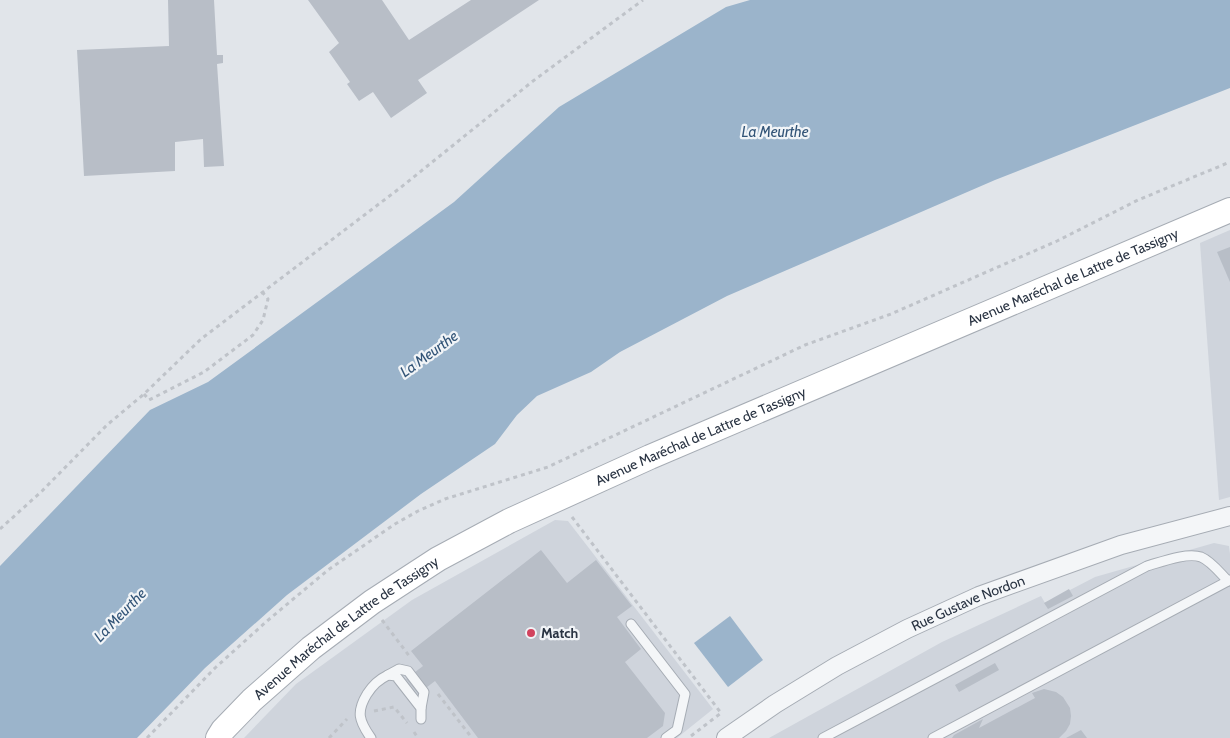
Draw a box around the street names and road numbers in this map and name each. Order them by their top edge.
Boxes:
street label: Avenue Maréchal de Lattre de Tassigny [965,224,1181,330]
street label: Avenue Maréchal de Lattre de Tassigny [592,383,809,490]
street label: Avenue Maréchal de Lattre de Tassigny [250,552,442,703]
street label: Rue Gustave Nordon [908,571,1027,635]

